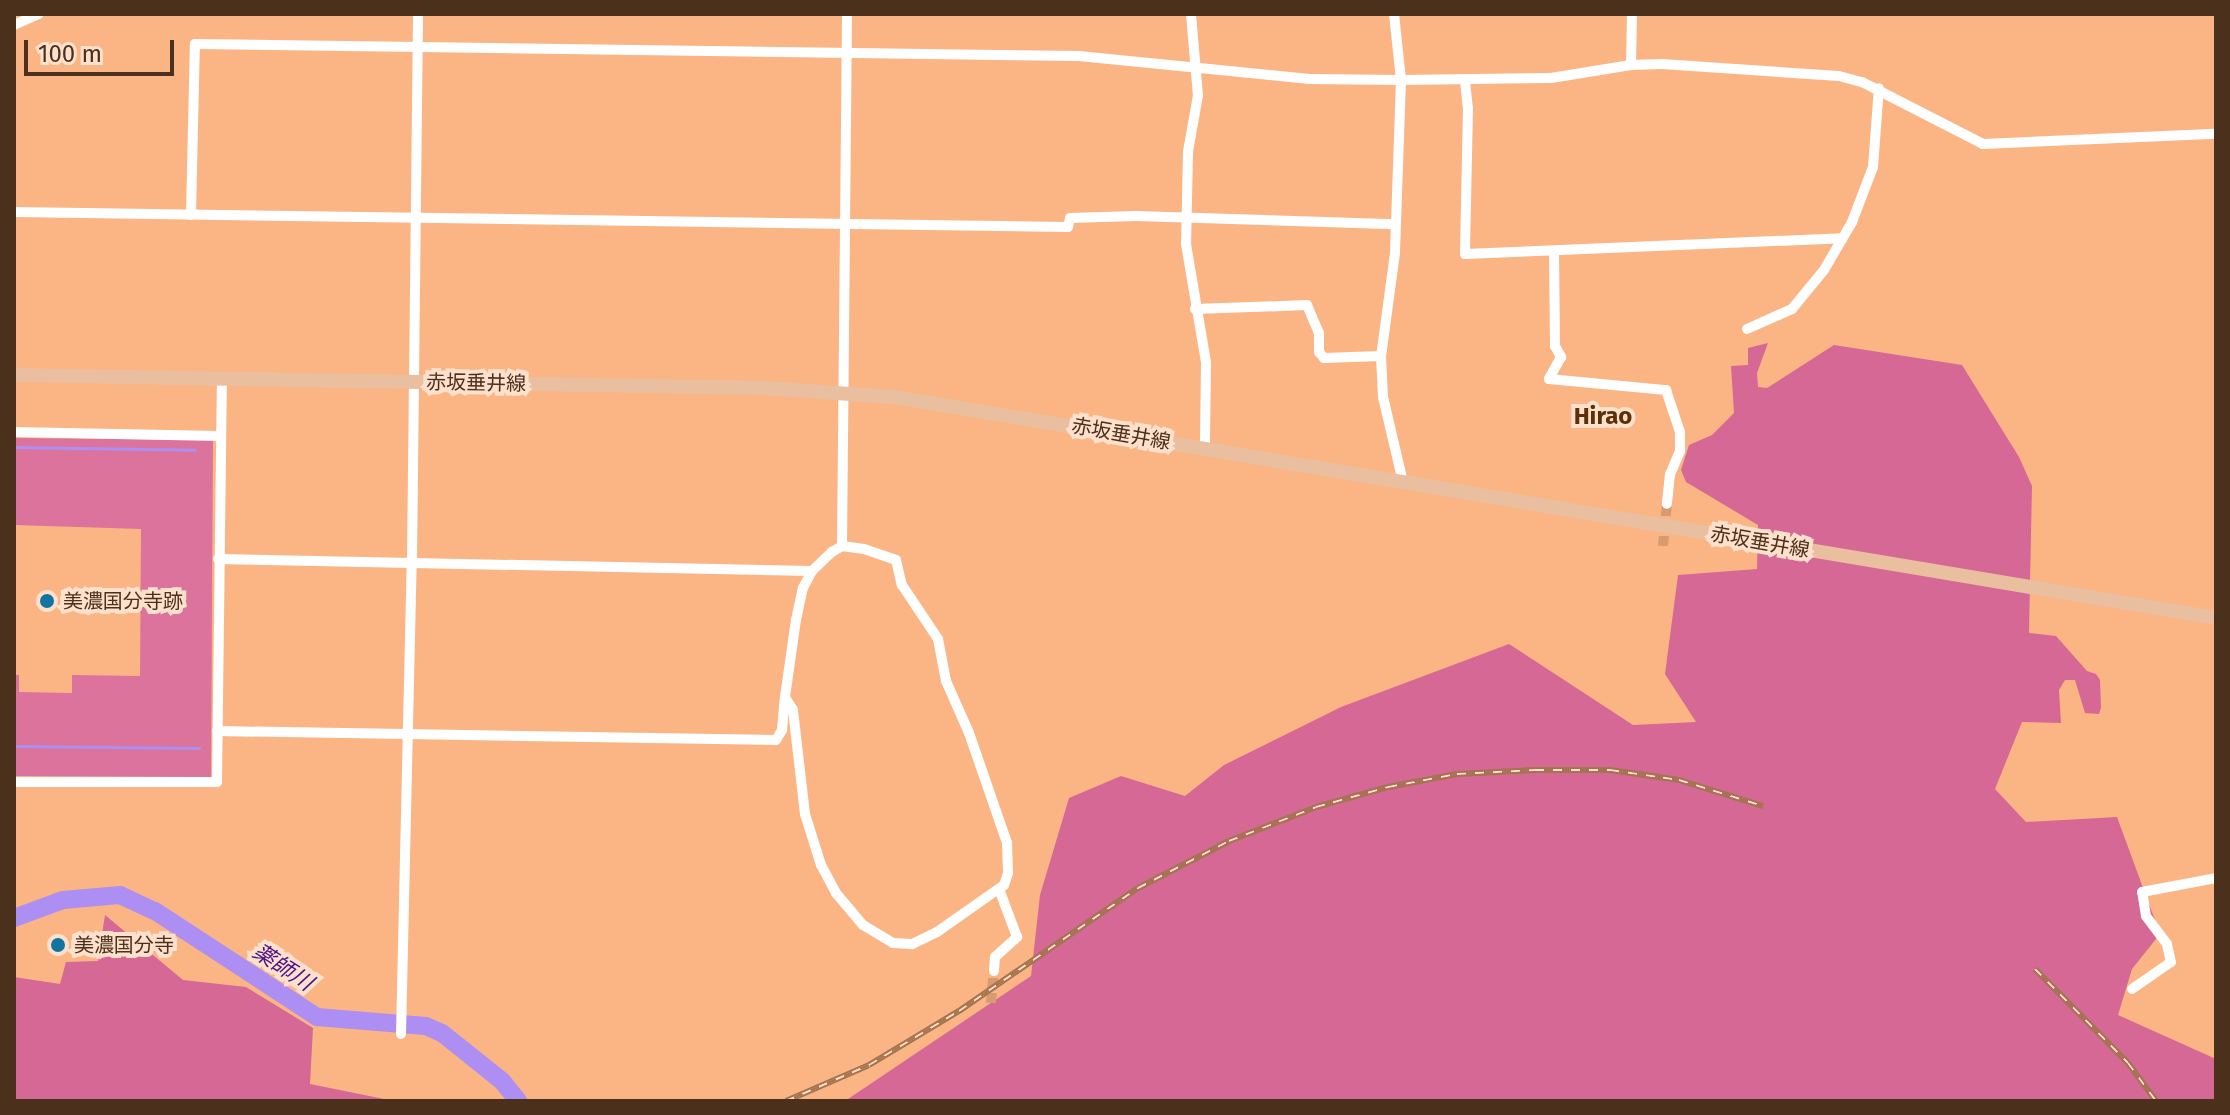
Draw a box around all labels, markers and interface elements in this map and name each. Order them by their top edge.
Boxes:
scale bar [28,24,178,74]
text: 100 m [38,40,102,68]
street label: 赤坂垂井線 [426,370,526,396]
district label: Hirao [1574,403,1632,431]
street label: 赤坂垂井線 [1070,413,1172,455]
street label: 赤坂垂井線 [1709,521,1811,563]
place label: 美濃国分寺跡 [63,589,183,613]
marker: 美濃国分寺跡 [38,592,56,610]
place label: 美濃国分寺 [74,933,174,957]
marker: 美濃国分寺 [49,936,67,954]
water label: 薬師川 [248,938,318,996]

